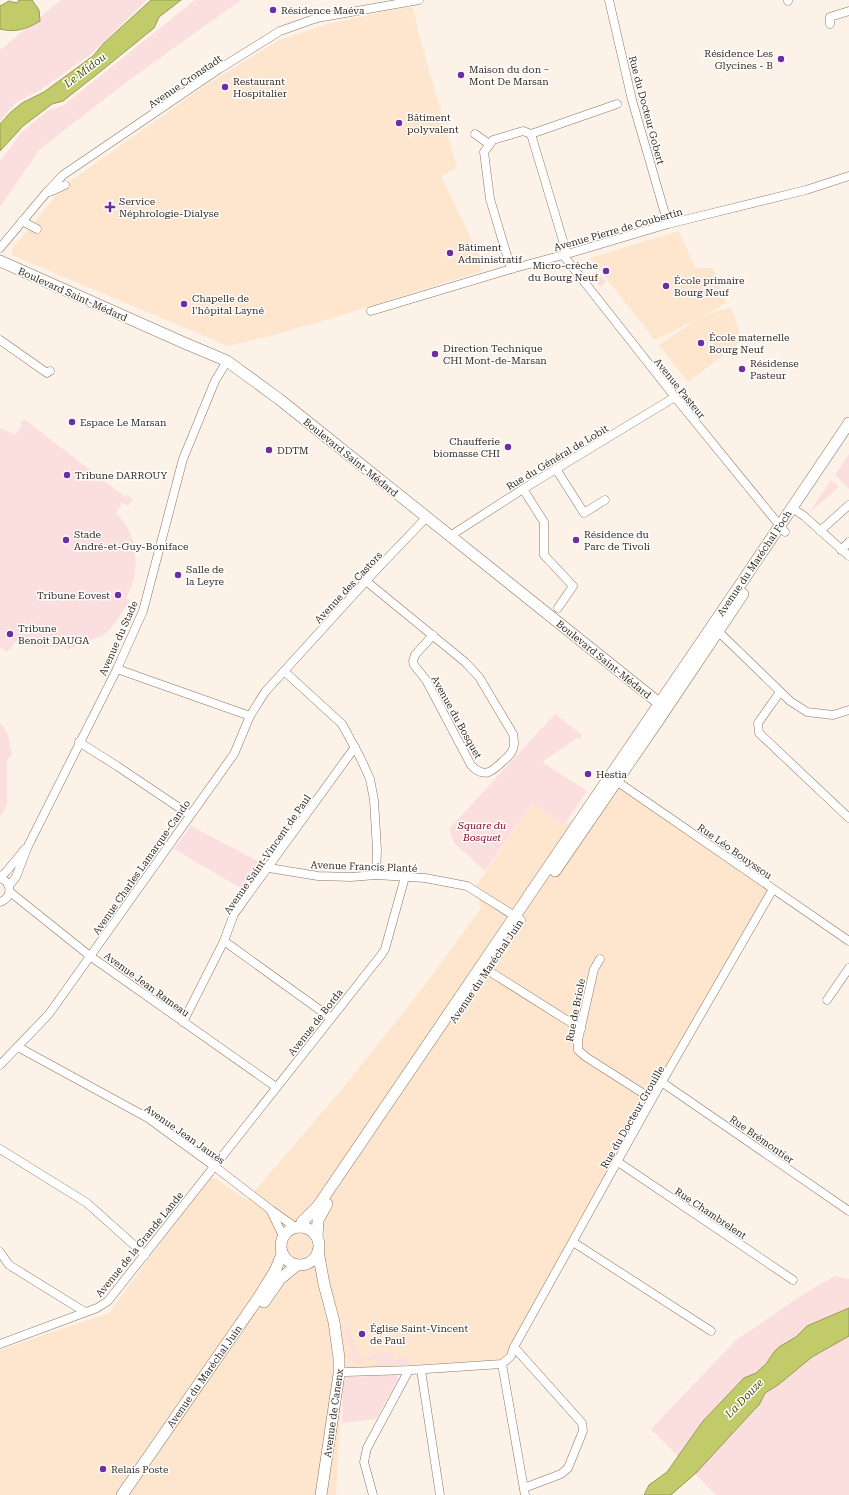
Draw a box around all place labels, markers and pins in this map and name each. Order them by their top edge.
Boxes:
marker: Résidence Maéva [268,5,278,15]
place label: Résidence Maéva [281,5,365,16]
place label: Résidence Les Glycines - B [704,48,773,71]
marker: Résidence Les Glycines - B [776,54,786,64]
place label: Maison du don – Mont De Marsan [469,64,550,87]
marker: Maison du don – Mont De Marsan [456,70,466,80]
place label: Restaurant Hospitalier [233,76,287,99]
marker: Restaurant Hospitalier [220,82,230,92]
place label: Bâtiment polyvalent [407,112,459,135]
marker: Bâtiment polyvalent [394,118,404,128]
place label: Service Néphrologie-Dialyse [119,196,219,219]
marker: Service Néphrologie-Dialyse [104,201,116,213]
place label: Bâtiment Administratif [458,242,523,265]
marker: Bâtiment Administratif [445,248,455,258]
place label: Micro-crèche du Bourg Neuf [528,260,599,283]
marker: Micro-crèche du Bourg Neuf [601,266,611,276]
place label: École primaire Bourg Neuf [674,275,745,298]
marker: École primaire Bourg Neuf [661,281,671,291]
place label: Chapelle de l'hôpital Layné [192,293,264,316]
marker: Chapelle de l'hôpital Layné [179,299,189,309]
place label: École maternelle Bourg Neuf [709,332,790,355]
marker: École maternelle Bourg Neuf [696,338,706,348]
place label: Direction Technique CHI Mont-de-Marsan [443,343,547,366]
marker: Direction Technique CHI Mont-de-Marsan [430,349,440,359]
place label: Résidense Pasteur [750,358,799,381]
marker: Résidense Pasteur [737,364,747,374]
marker: Espace Le Marsan [67,417,77,427]
place label: Espace Le Marsan [80,417,167,428]
place label: Chaufferie biomasse CHI [433,436,501,459]
marker: Chaufferie biomasse CHI [503,442,513,452]
marker: DDTM [264,445,274,455]
place label: DDTM [277,445,309,456]
marker: Tribune DARROUY [62,470,72,480]
place label: Tribune DARROUY [75,470,167,481]
place label: Stade André-et-Guy-Boniface [74,529,189,552]
place label: Résidence du Parc de Tivoli [584,529,650,552]
marker: Stade André-et-Guy-Boniface [61,535,71,545]
marker: Résidence du Parc de Tivoli [571,535,581,545]
place label: Salle de la Leyre [186,564,225,587]
marker: Salle de la Leyre [173,570,183,580]
place label: Tribune Eovest [37,590,110,601]
marker: Tribune Eovest [113,590,123,600]
place label: Tribune Benoît DAUGA [18,623,89,646]
marker: Tribune Benoît DAUGA [5,629,15,639]
marker: Hestia [583,769,593,779]
place label: Hestia [596,769,627,780]
place label: Église Saint-Vincent de Paul [370,1323,468,1346]
marker: Église Saint-Vincent de Paul [357,1329,367,1339]
marker: Relais Poste [98,1464,108,1474]
place label: Relais Poste [111,1464,169,1475]

